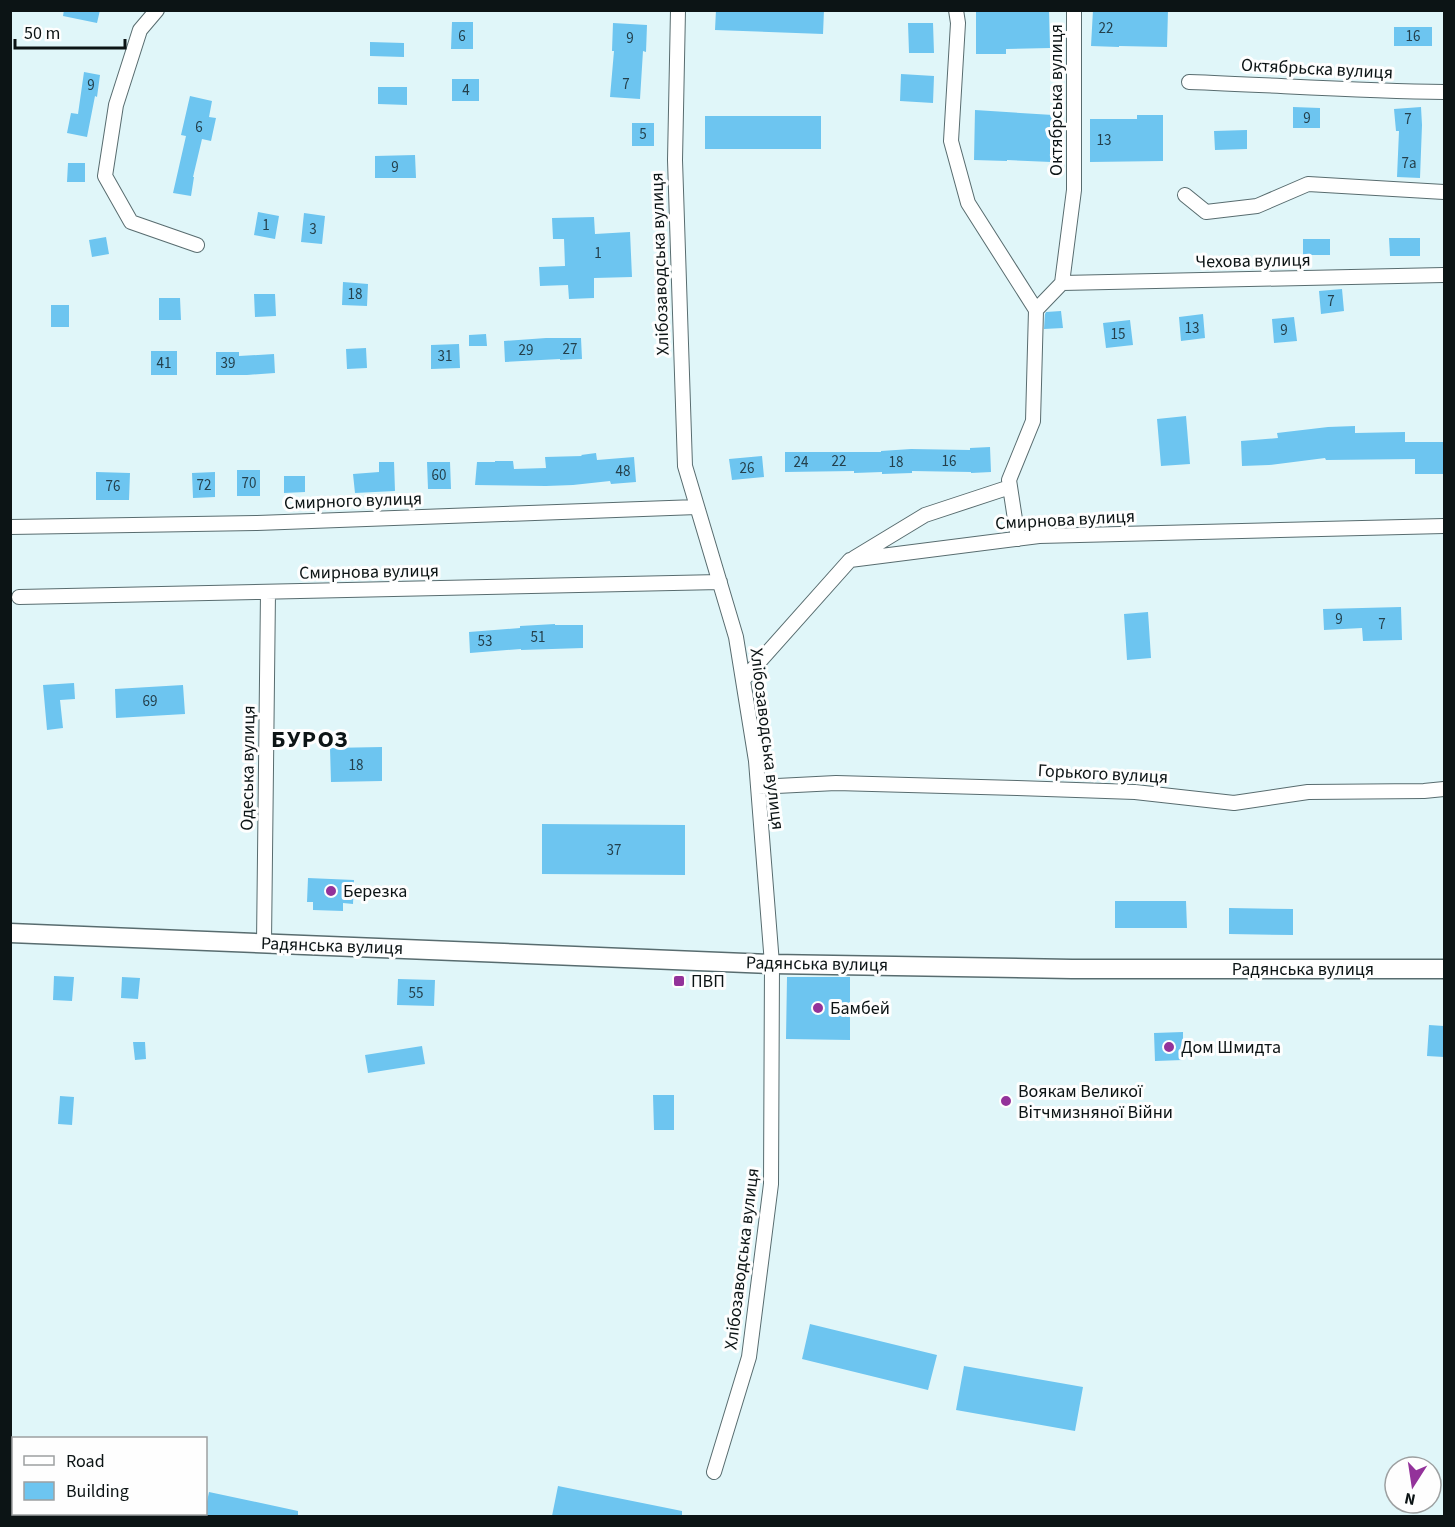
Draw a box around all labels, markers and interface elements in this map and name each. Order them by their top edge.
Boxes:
scale bar [15,12,124,50]
house number: 22 [1099,18,1113,39]
text: 50 m [24,21,60,46]
street label: Октябрська вулиця [1044,24,1069,176]
house number: 6 [458,26,466,47]
house number: 16 [1406,26,1420,47]
house number: 9 [626,28,634,49]
street label: Октябрьска вулиця [1240,53,1394,85]
house number: 7 [622,74,630,95]
house number: 9 [87,75,95,96]
house number: 4 [462,80,470,101]
house number: 9 [1303,108,1311,129]
house number: 7 [1404,109,1412,130]
house number: 6 [195,117,203,138]
house number: 5 [639,124,647,145]
house number: 13 [1097,130,1111,151]
house number: 7а [1401,153,1417,174]
house number: 9 [391,157,399,178]
street label: Хлібозаводська вулиця [644,172,676,356]
house number: 1 [262,215,270,236]
house number: 3 [309,219,317,240]
house number: 1 [594,243,602,264]
street label: Чехова вулиця [1195,247,1311,275]
house number: 18 [348,284,362,305]
house number: 7 [1327,291,1335,312]
house number: 13 [1185,318,1199,339]
house number: 9 [1280,320,1288,341]
house number: 15 [1111,324,1125,345]
house number: 27 [563,339,577,360]
house number: 29 [519,340,533,361]
house number: 31 [438,346,452,367]
house number: 41 [157,353,171,374]
house number: 39 [221,353,235,374]
house number: 22 [832,451,846,472]
house number: 16 [942,451,956,472]
house number: 24 [794,452,809,473]
house number: 18 [889,452,903,473]
house number: 26 [740,458,754,479]
house number: 48 [616,461,630,482]
house number: 60 [432,465,446,486]
house number: 70 [242,473,256,494]
house number: 72 [197,475,211,496]
house number: 76 [106,476,120,497]
street label: Смирного вулиця [284,486,422,516]
street label: Смирнова вулиця [994,504,1136,536]
street label: Смирнова вулиця [299,558,439,586]
house number: 9 [1335,609,1343,630]
house number: 7 [1378,614,1386,635]
house number: 51 [531,627,545,648]
house number: 53 [478,631,492,652]
street label: Хлібозаводська вулиця [743,647,791,831]
house number: 69 [143,691,157,712]
street label: Одеська вулиця [234,705,262,831]
district label: БУРОЗ [271,722,349,757]
house number: 18 [349,755,363,776]
street label: Горького вулиця [1037,758,1169,790]
house number: 37 [607,840,621,861]
place label: Березка [343,879,407,904]
marker: Березка [324,884,338,898]
street label: Радянська вулиця [260,931,404,961]
street label: Радянська вулиця [746,950,888,978]
street label: Радянська вулиця [1232,957,1374,982]
place label: ПВП [691,969,725,994]
marker: ПВП [672,974,686,988]
house number: 55 [409,983,423,1004]
place label: Бамбей [830,996,890,1021]
marker: Бамбей [811,1001,825,1015]
place label: Дом Шмидта [1181,1035,1281,1060]
marker: Дом Шмидта [1162,1040,1176,1054]
place label: Воякам Великої Вітчмизняної Війни [1018,1079,1173,1125]
marker: Воякам Великої Вітчмизняної Війни [999,1094,1013,1108]
street label: Хлібозаводська вулиця [718,1167,766,1351]
legend [12,1437,207,1515]
text: Road [66,1449,105,1474]
north arrow [1383,1455,1443,1515]
text: Building [66,1479,129,1504]
text: N [1403,1487,1418,1511]

